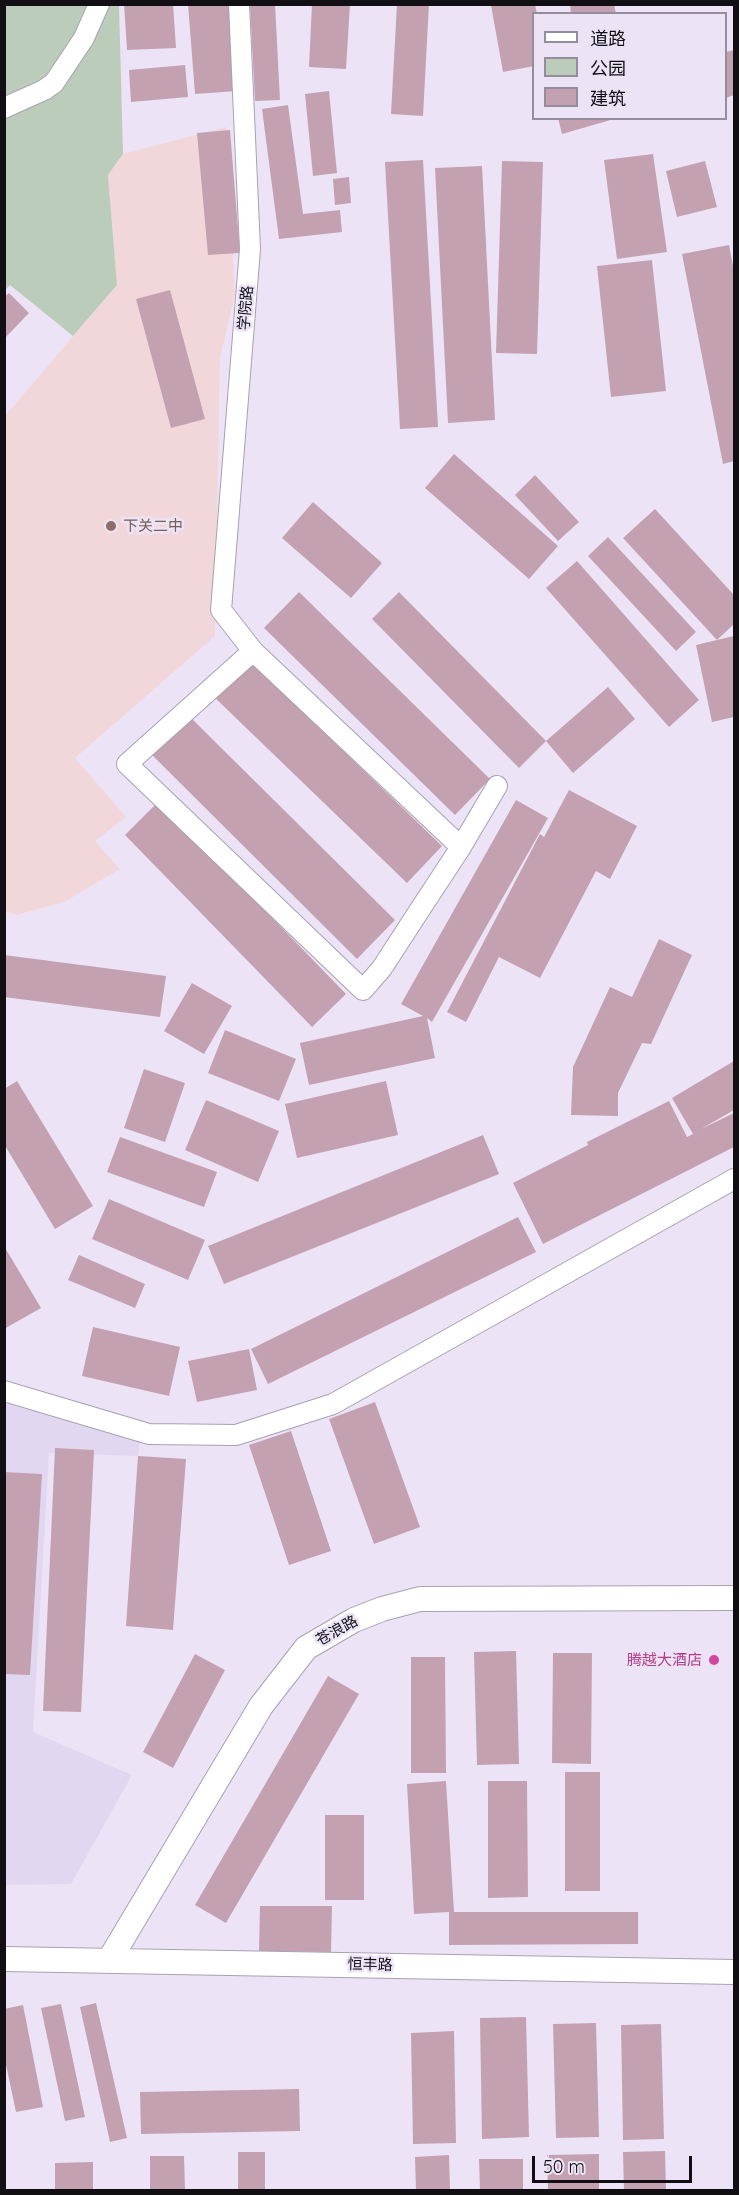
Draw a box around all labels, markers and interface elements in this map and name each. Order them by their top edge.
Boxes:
legend [532,12,727,120]
text: 道路 [590,27,626,50]
text: 公园 [590,57,626,80]
text: 建筑 [590,87,626,110]
street label: 学院路 [235,285,257,331]
place label: 下关二中 [123,517,183,535]
marker: 下关二中 [104,519,118,533]
street label: 苍浪路 [313,1612,361,1650]
place label: 腾越大酒店 [627,1651,702,1669]
marker: 腾越大酒店 [707,1653,721,1667]
street label: 恒丰路 [347,1956,393,1974]
scale bar [535,2144,696,2182]
text: 50 m [543,2155,585,2178]

